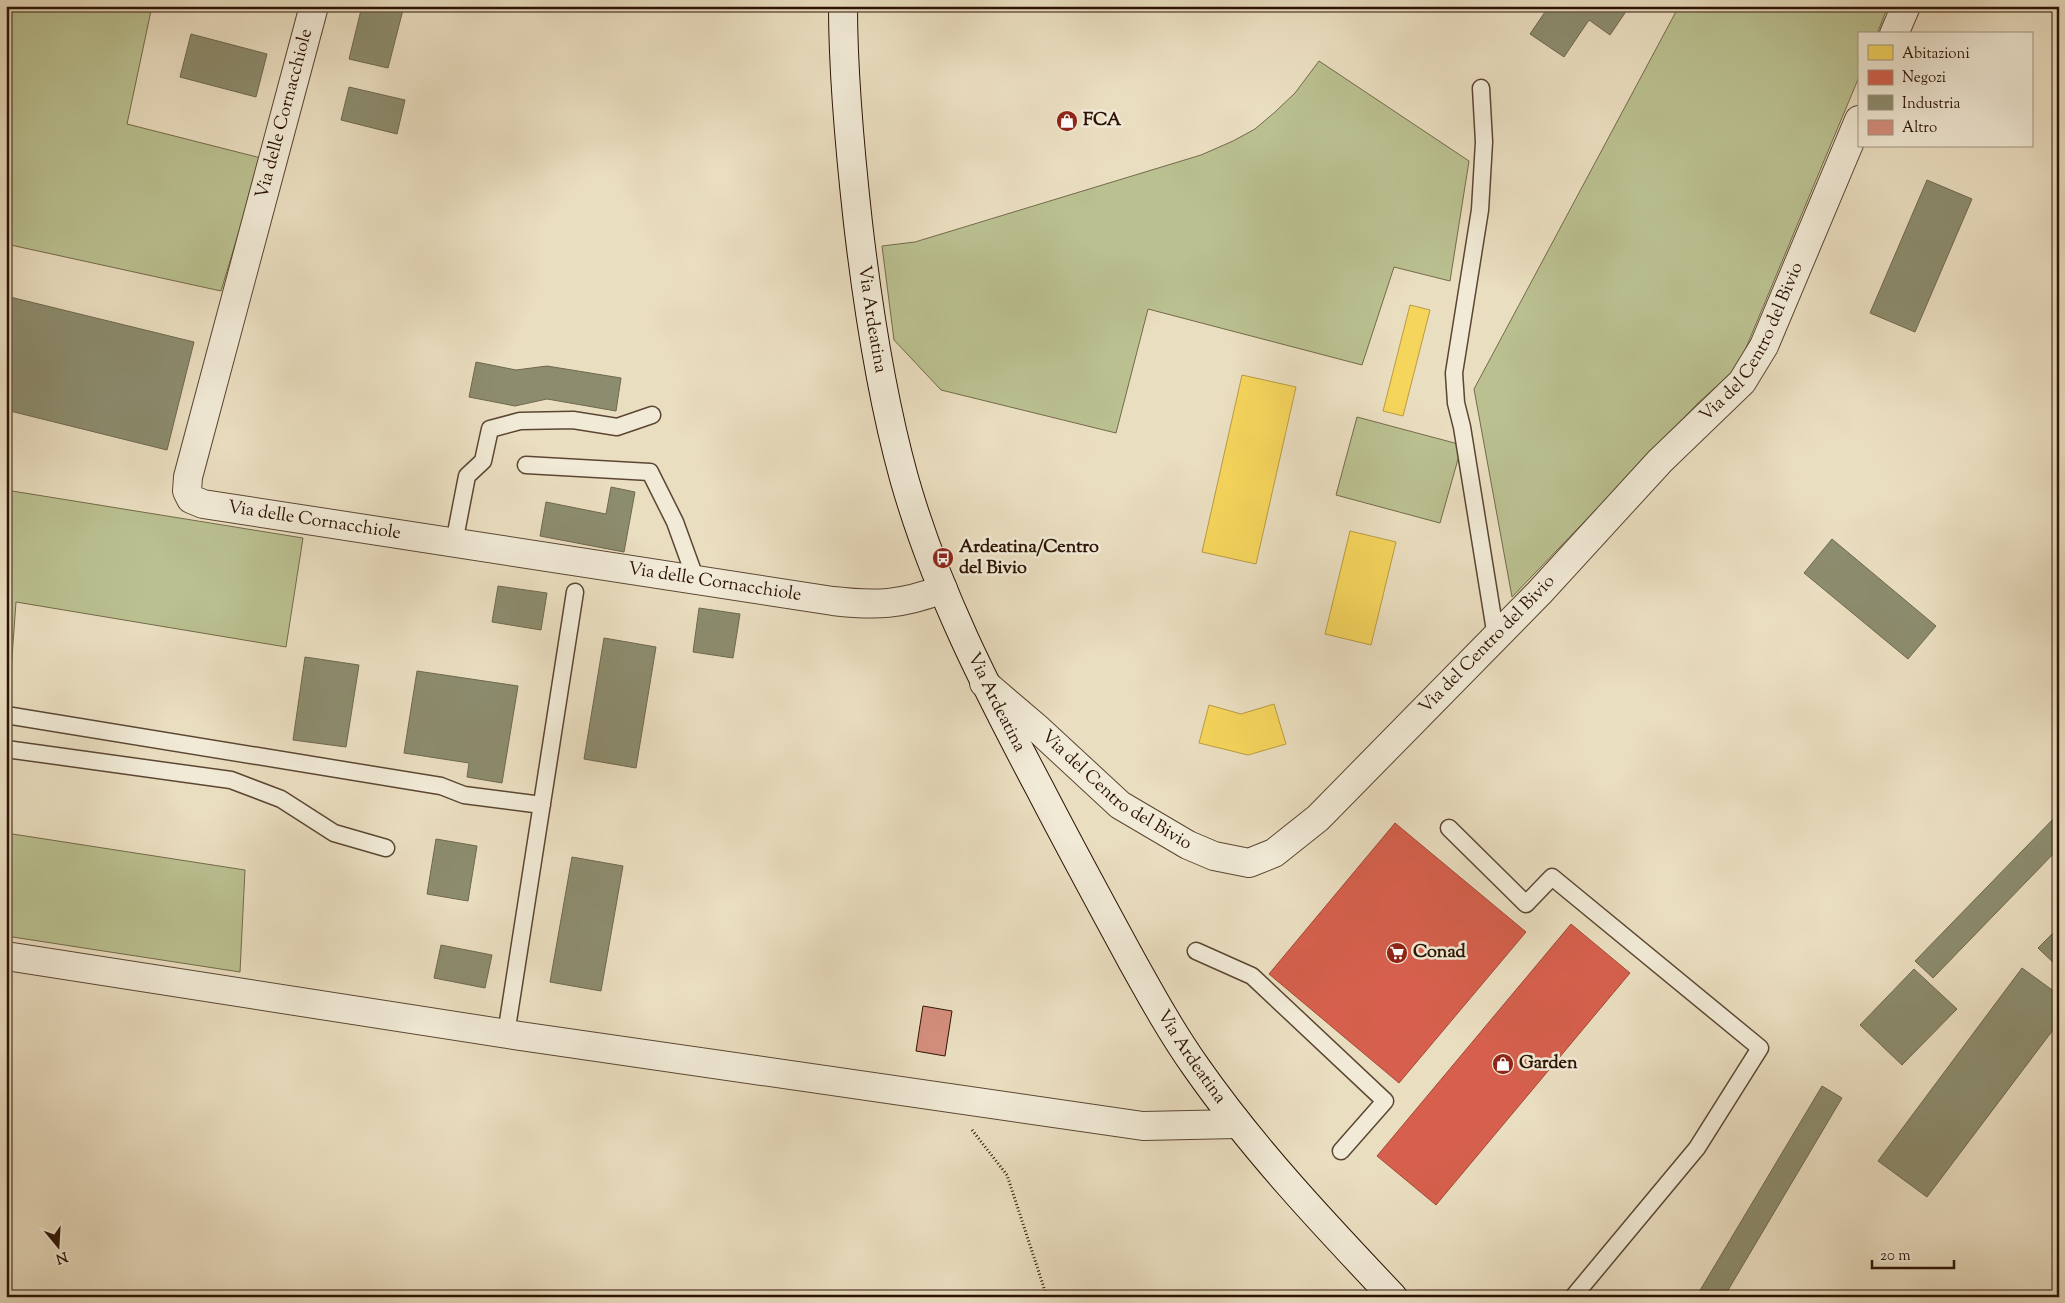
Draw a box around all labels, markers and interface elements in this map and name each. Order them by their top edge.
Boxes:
street label: Via delle Cornacchiole [250,26,320,202]
legend [1858,32,2032,148]
text: Abitazioni [1902,44,1970,65]
text: Negozi [1902,68,1946,89]
text: Industria [1902,94,1961,115]
place label: FCA [1083,108,1122,134]
shop icon: FCA [1055,109,1079,133]
text: Altro [1902,118,1937,139]
street label: Via del Centro del Bivio [1694,258,1811,429]
street label: Via Ardeatina [850,264,893,375]
street label: Via delle Cornacchiole [226,495,403,547]
place label: Ardeatina/Centro del Bivio [959,535,1099,582]
bus stop icon: Ardeatina/Centro del Bivio [931,546,955,570]
street label: Via delle Cornacchiole [626,557,803,609]
street label: Via del Centro del Bivio [1414,570,1562,720]
street label: Via Ardeatina [960,648,1032,757]
street label: Via del Centro del Bivio [1035,725,1196,857]
place label: Conad [1413,940,1467,966]
supermarket icon: Conad [1385,941,1409,965]
street label: Via Ardeatina [1150,1005,1232,1110]
place label: Garden [1519,1051,1578,1077]
shop icon: Garden [1491,1052,1515,1076]
north arrow [32,1220,82,1270]
scale bar [1872,1238,1955,1270]
text: N [53,1245,70,1268]
text: 20 m [1880,1246,1911,1267]

